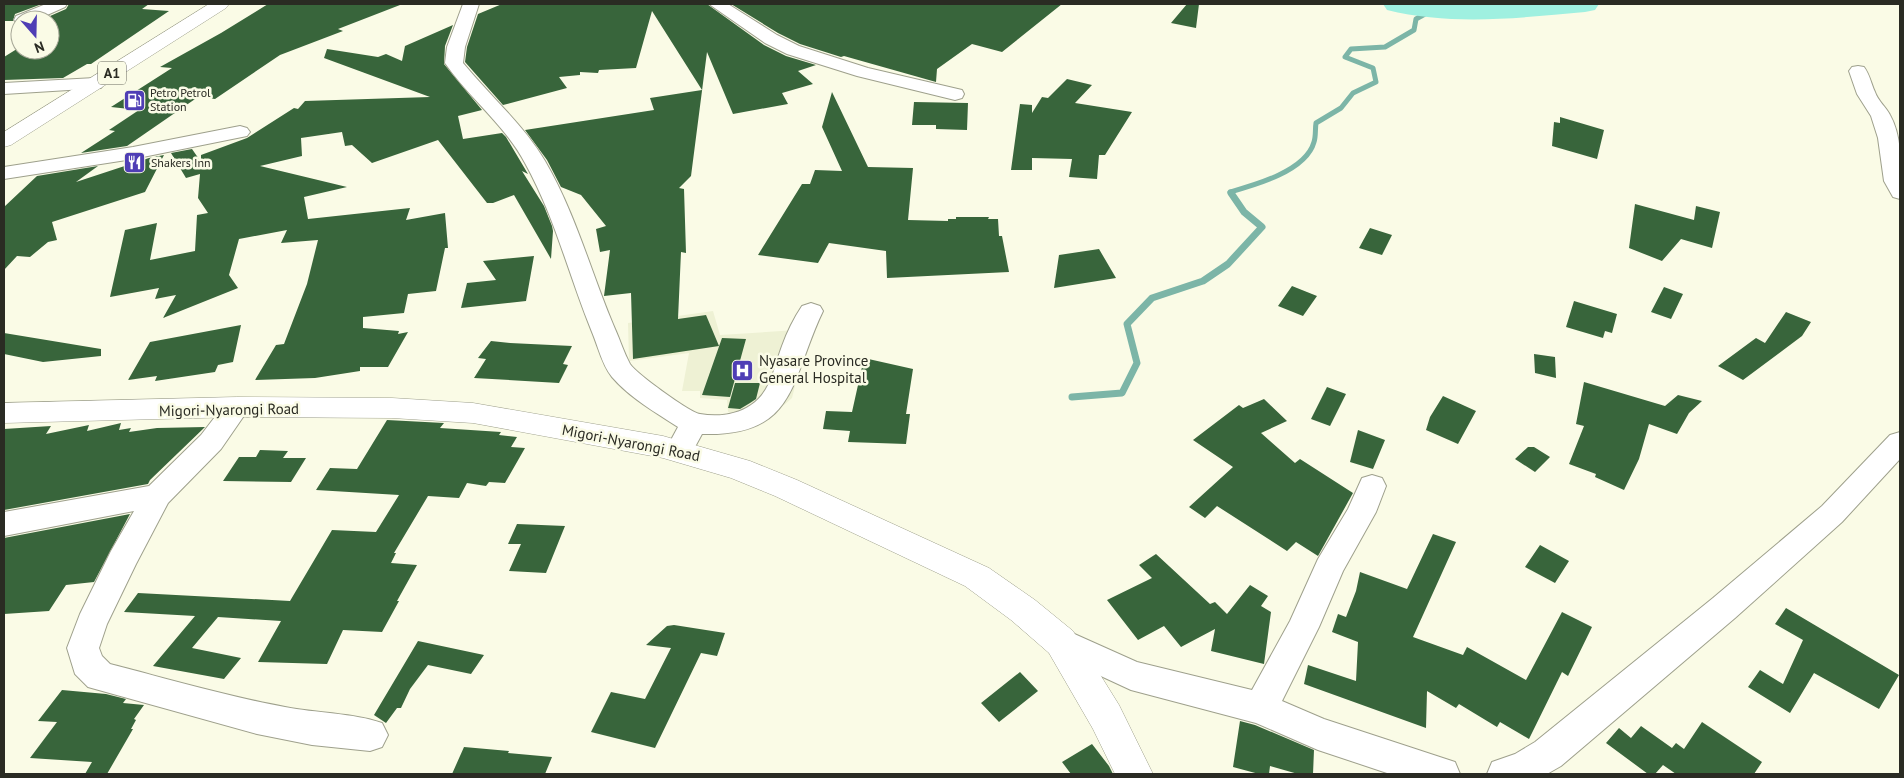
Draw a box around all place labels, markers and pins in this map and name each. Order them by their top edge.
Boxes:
place label: Petro Petrol Station [150,85,211,114]
fuel station icon: Petro Petrol Station [122,88,146,112]
restaurant icon: Shakers Inn [123,151,147,175]
place label: Shakers Inn [151,155,211,170]
place label: Nyasare Province General Hospital [759,351,868,387]
hospital icon: Nyasare Province General Hospital [731,358,755,382]

